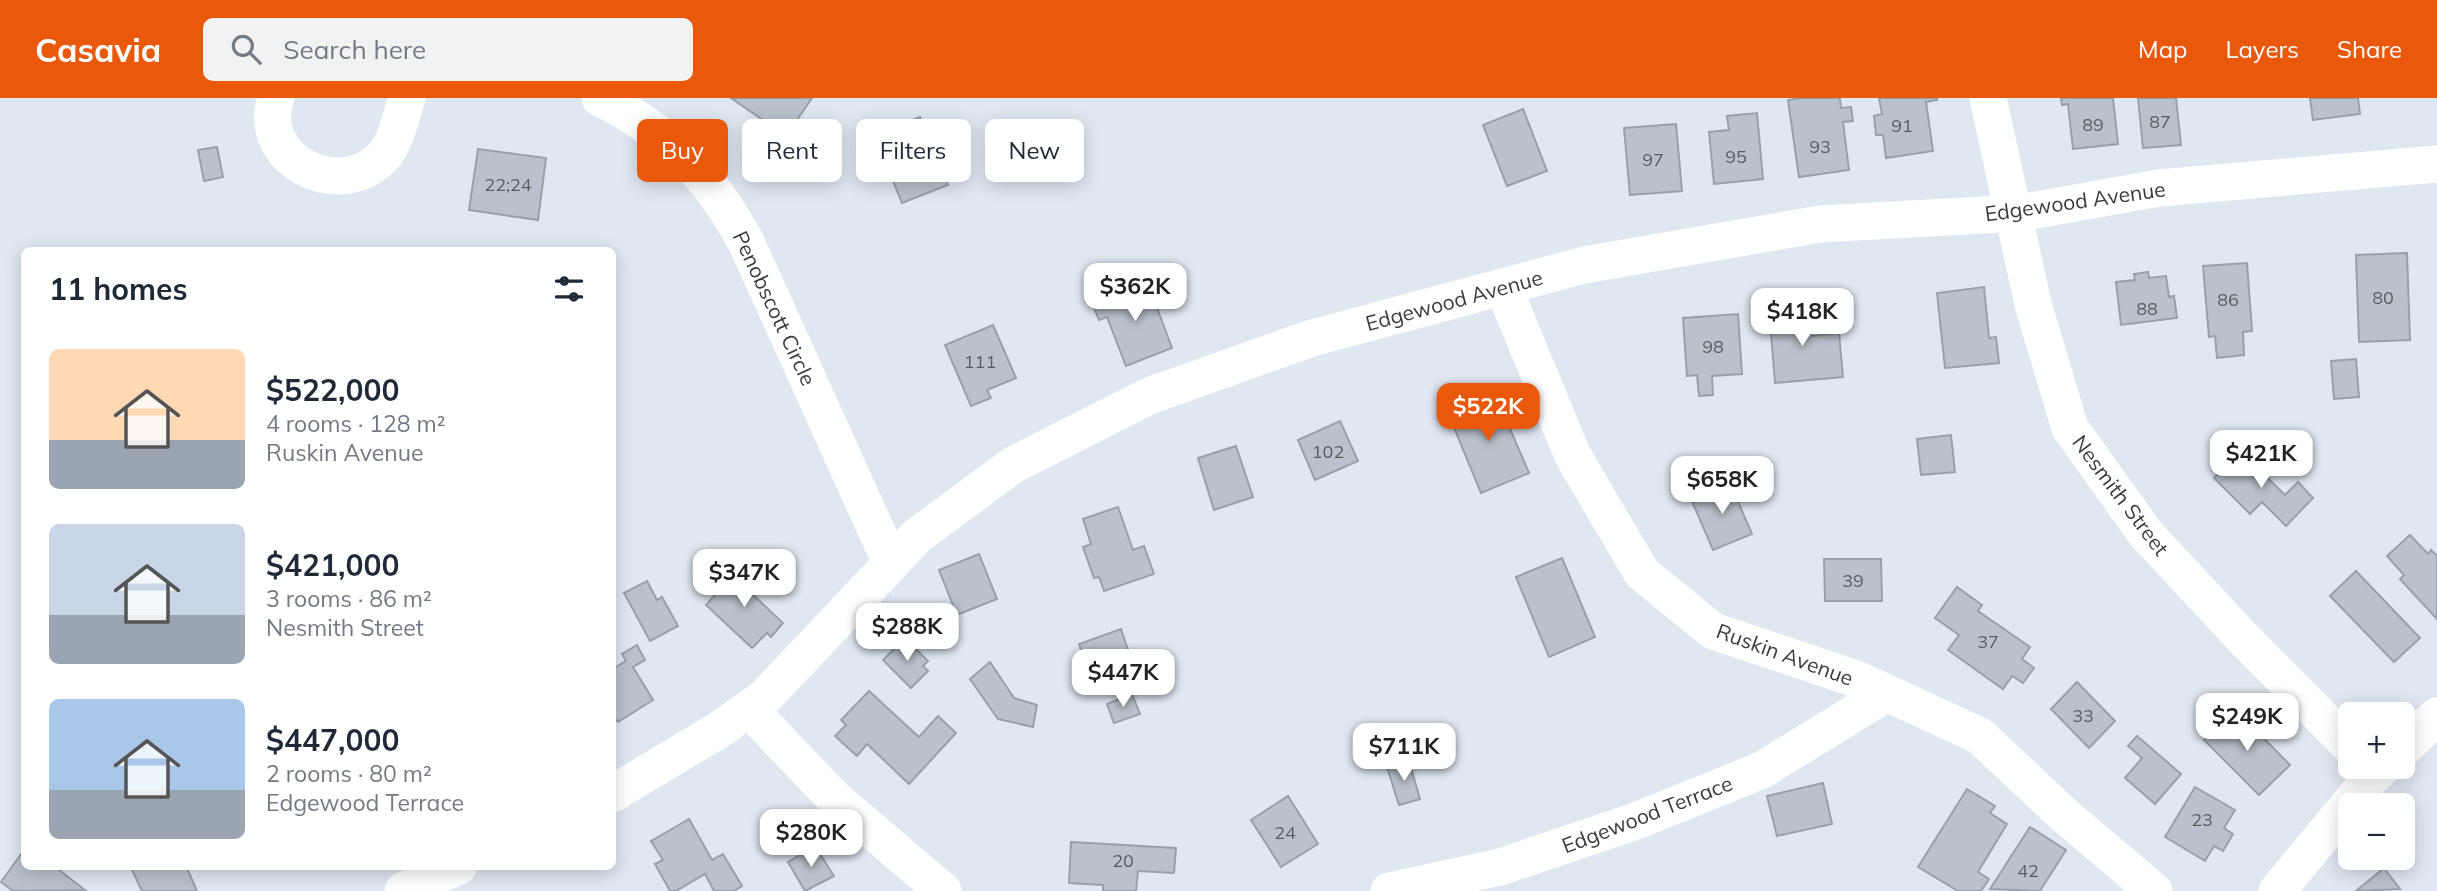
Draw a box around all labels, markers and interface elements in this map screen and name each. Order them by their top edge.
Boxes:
search box [203,18,693,81]
text: Casavia [35,29,161,70]
icon: search [227,30,265,68]
text: Search here [283,33,426,66]
text: Map [2138,34,2187,64]
text: Layers [2225,34,2299,64]
text: Share [2337,34,2402,64]
house number: 87 [2149,110,2171,133]
house number: 89 [2082,113,2104,136]
house number: 91 [1891,114,1913,137]
chip: Buy [637,119,728,182]
chip: Rent [742,119,842,182]
chip: Filters [856,119,971,182]
chip: New [985,119,1084,182]
house number: 93 [1809,135,1831,158]
house number: 95 [1725,145,1747,168]
house number: 97 [1642,148,1664,171]
house number: 22;24 [484,173,532,196]
street label: Edgewood Avenue [1983,175,2167,227]
street label: Penobscott Circle [728,227,822,389]
pin: $362K [1086,264,1184,323]
street label: Edgewood Avenue [1363,264,1545,336]
text: 11 homes [49,270,188,308]
icon: filters [550,270,588,308]
text: $362K [1100,271,1170,300]
house number: 80 [2372,286,2394,309]
pin: $418K [1753,288,1851,348]
house number: 86 [2217,288,2239,311]
text: $418K [1767,296,1837,325]
house number: 88 [2136,297,2158,320]
house number: 98 [1702,335,1724,358]
house number: 111 [964,350,996,373]
text: $522,000 [266,371,399,409]
icon: home [105,377,189,461]
pin: $522K [1439,384,1537,443]
text: $522K [1453,391,1523,420]
text: 4 rooms · 128 m² [266,409,446,438]
street label: Nesmith Street [2067,430,2175,560]
pin: $421K [2212,430,2310,490]
text: Ruskin Avenue [266,438,424,467]
text: $421K [2226,438,2296,467]
house number: 102 [1312,440,1344,463]
pin: $658K [1673,456,1771,516]
text: $658K [1687,464,1757,493]
text: $421,000 [266,546,399,584]
pin: $347K [695,550,793,609]
icon: home [105,552,189,636]
text: $347K [709,557,779,586]
house number: 39 [1842,569,1864,592]
text: 3 rooms · 86 m² [266,584,432,613]
pin: $288K [858,603,956,663]
text: $288K [872,611,942,640]
text: Nesmith Street [266,613,424,642]
street label: Ruskin Avenue [1713,617,1857,691]
house number: 37 [1977,630,1999,653]
pin: $447K [1074,650,1172,709]
text: $447K [1088,657,1158,686]
pin: $249K [2198,694,2296,753]
text: $249K [2212,701,2282,730]
map controls [2338,702,2415,870]
button: + [2338,702,2415,779]
house number: 33 [2072,704,2094,727]
text: $447,000 [266,721,399,759]
pin: $711K [1355,724,1453,783]
icon: home [105,727,189,811]
text: $711K [1369,731,1439,760]
text: 2 rooms · 80 m² [266,759,432,788]
street label: Edgewood Terrace [1558,769,1736,859]
text: Edgewood Terrace [266,788,464,817]
button: − [2338,793,2415,870]
house number: 23 [2191,808,2213,831]
pin: $280K [762,810,860,869]
text: $280K [776,817,846,846]
house number: 24 [1274,821,1296,844]
house number: 20 [1112,849,1134,872]
house number: 42 [2017,859,2039,882]

